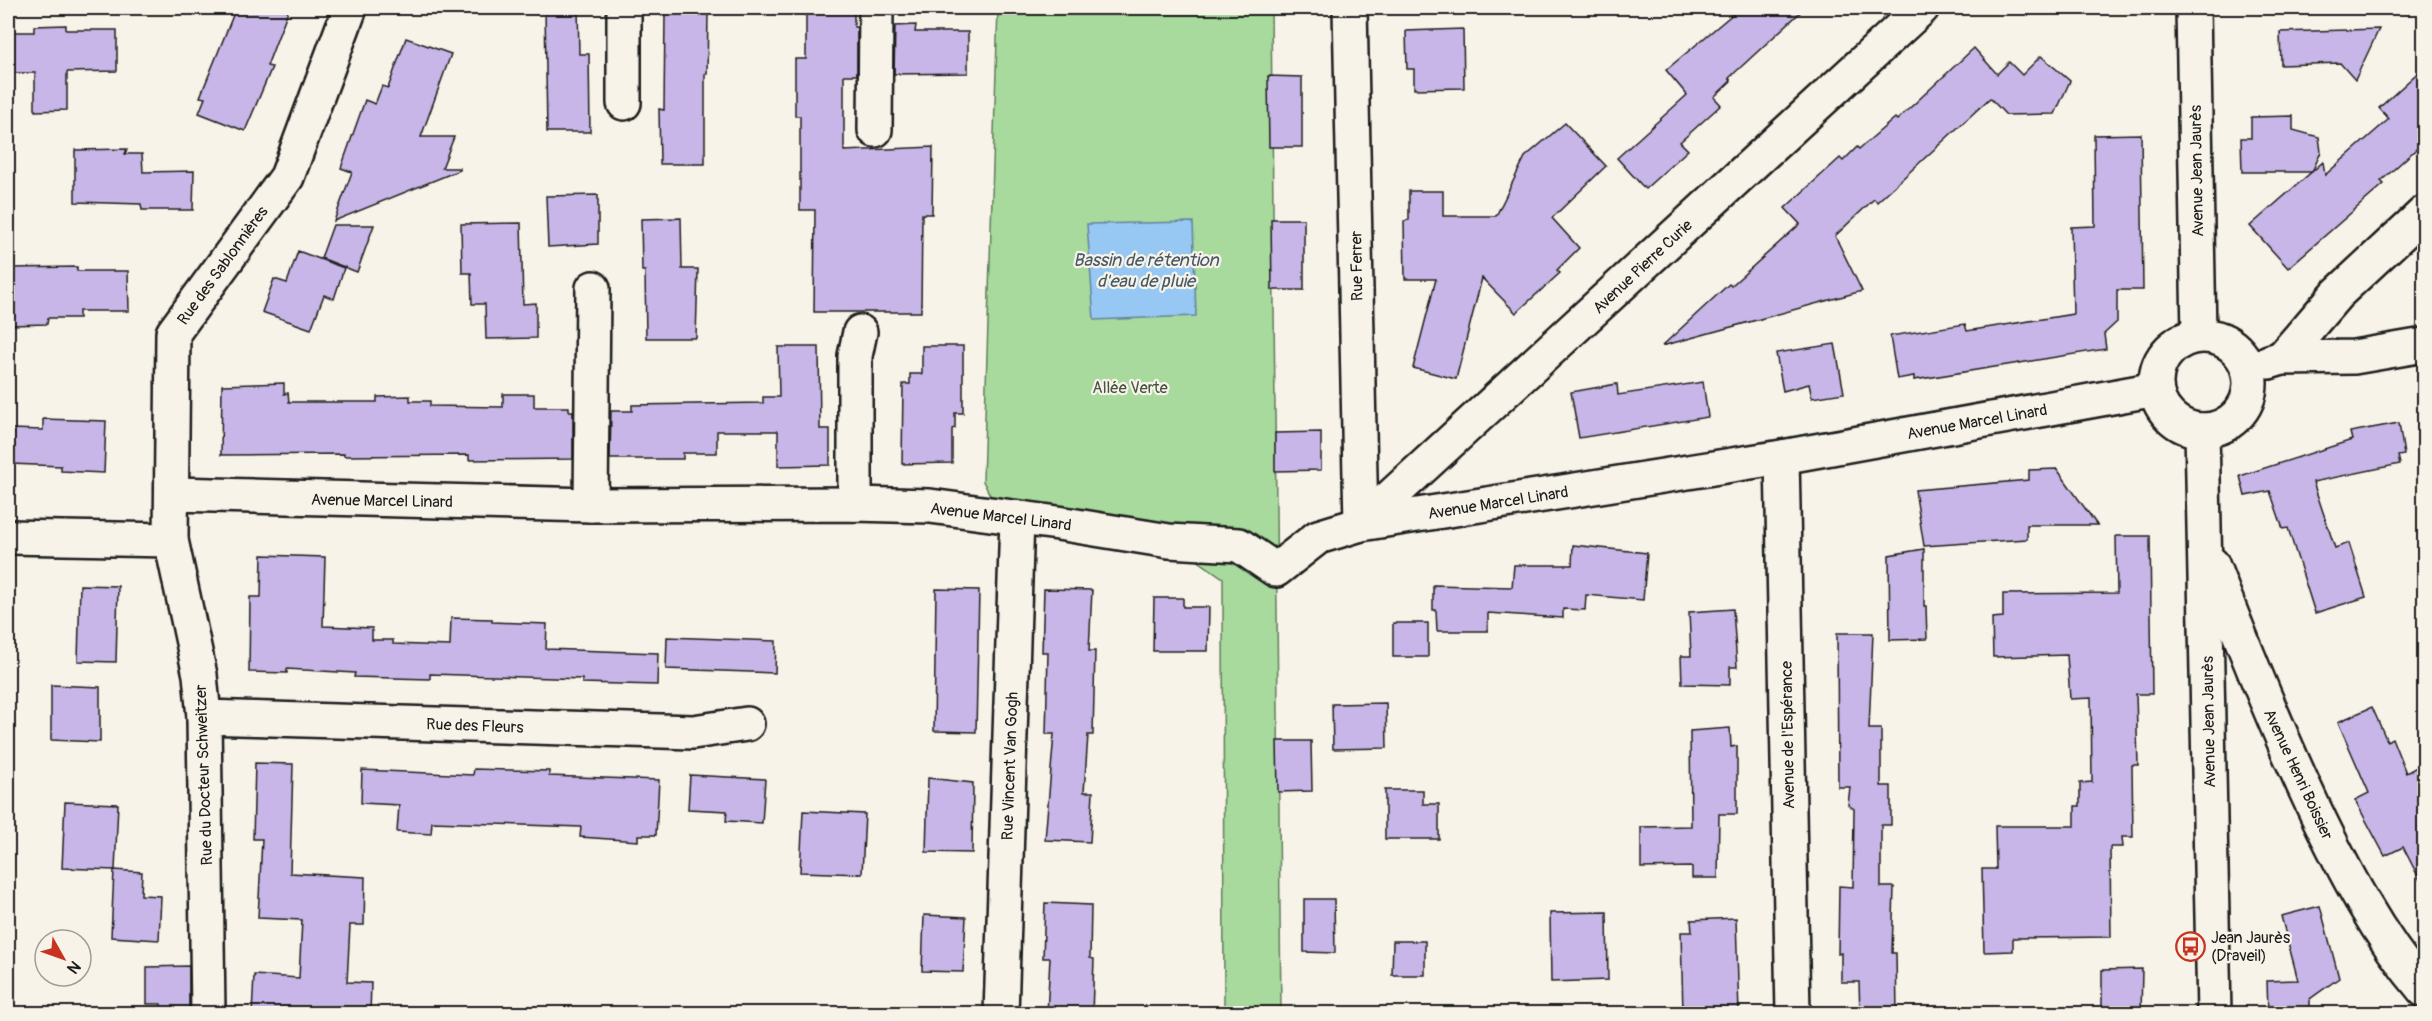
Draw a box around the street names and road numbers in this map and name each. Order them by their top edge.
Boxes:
street label: Avenue Jean Jaurès [2186,105,2208,237]
street label: Rue des Sablonnières [173,202,273,329]
street label: Avenue Pierre Curie [1589,215,1697,318]
street label: Rue Ferrer [1346,230,1368,301]
street label: Avenue Marcel Linard [1905,400,2049,444]
street label: Avenue Marcel Linard [1426,482,1570,524]
street label: Avenue Marcel Linard [311,490,453,512]
street label: Avenue Marcel Linard [929,498,1073,536]
street label: Avenue Jean Jaurès [2198,656,2220,788]
street label: Avenue de l'Espérance [1777,661,1799,809]
street label: Rue du Docteur Schweitzer [191,684,217,866]
street label: Rue Vincent Van Gogh [997,691,1023,841]
street label: Avenue Henri Boissier [2259,706,2337,843]
street label: Rue des Fleurs [426,714,524,738]

